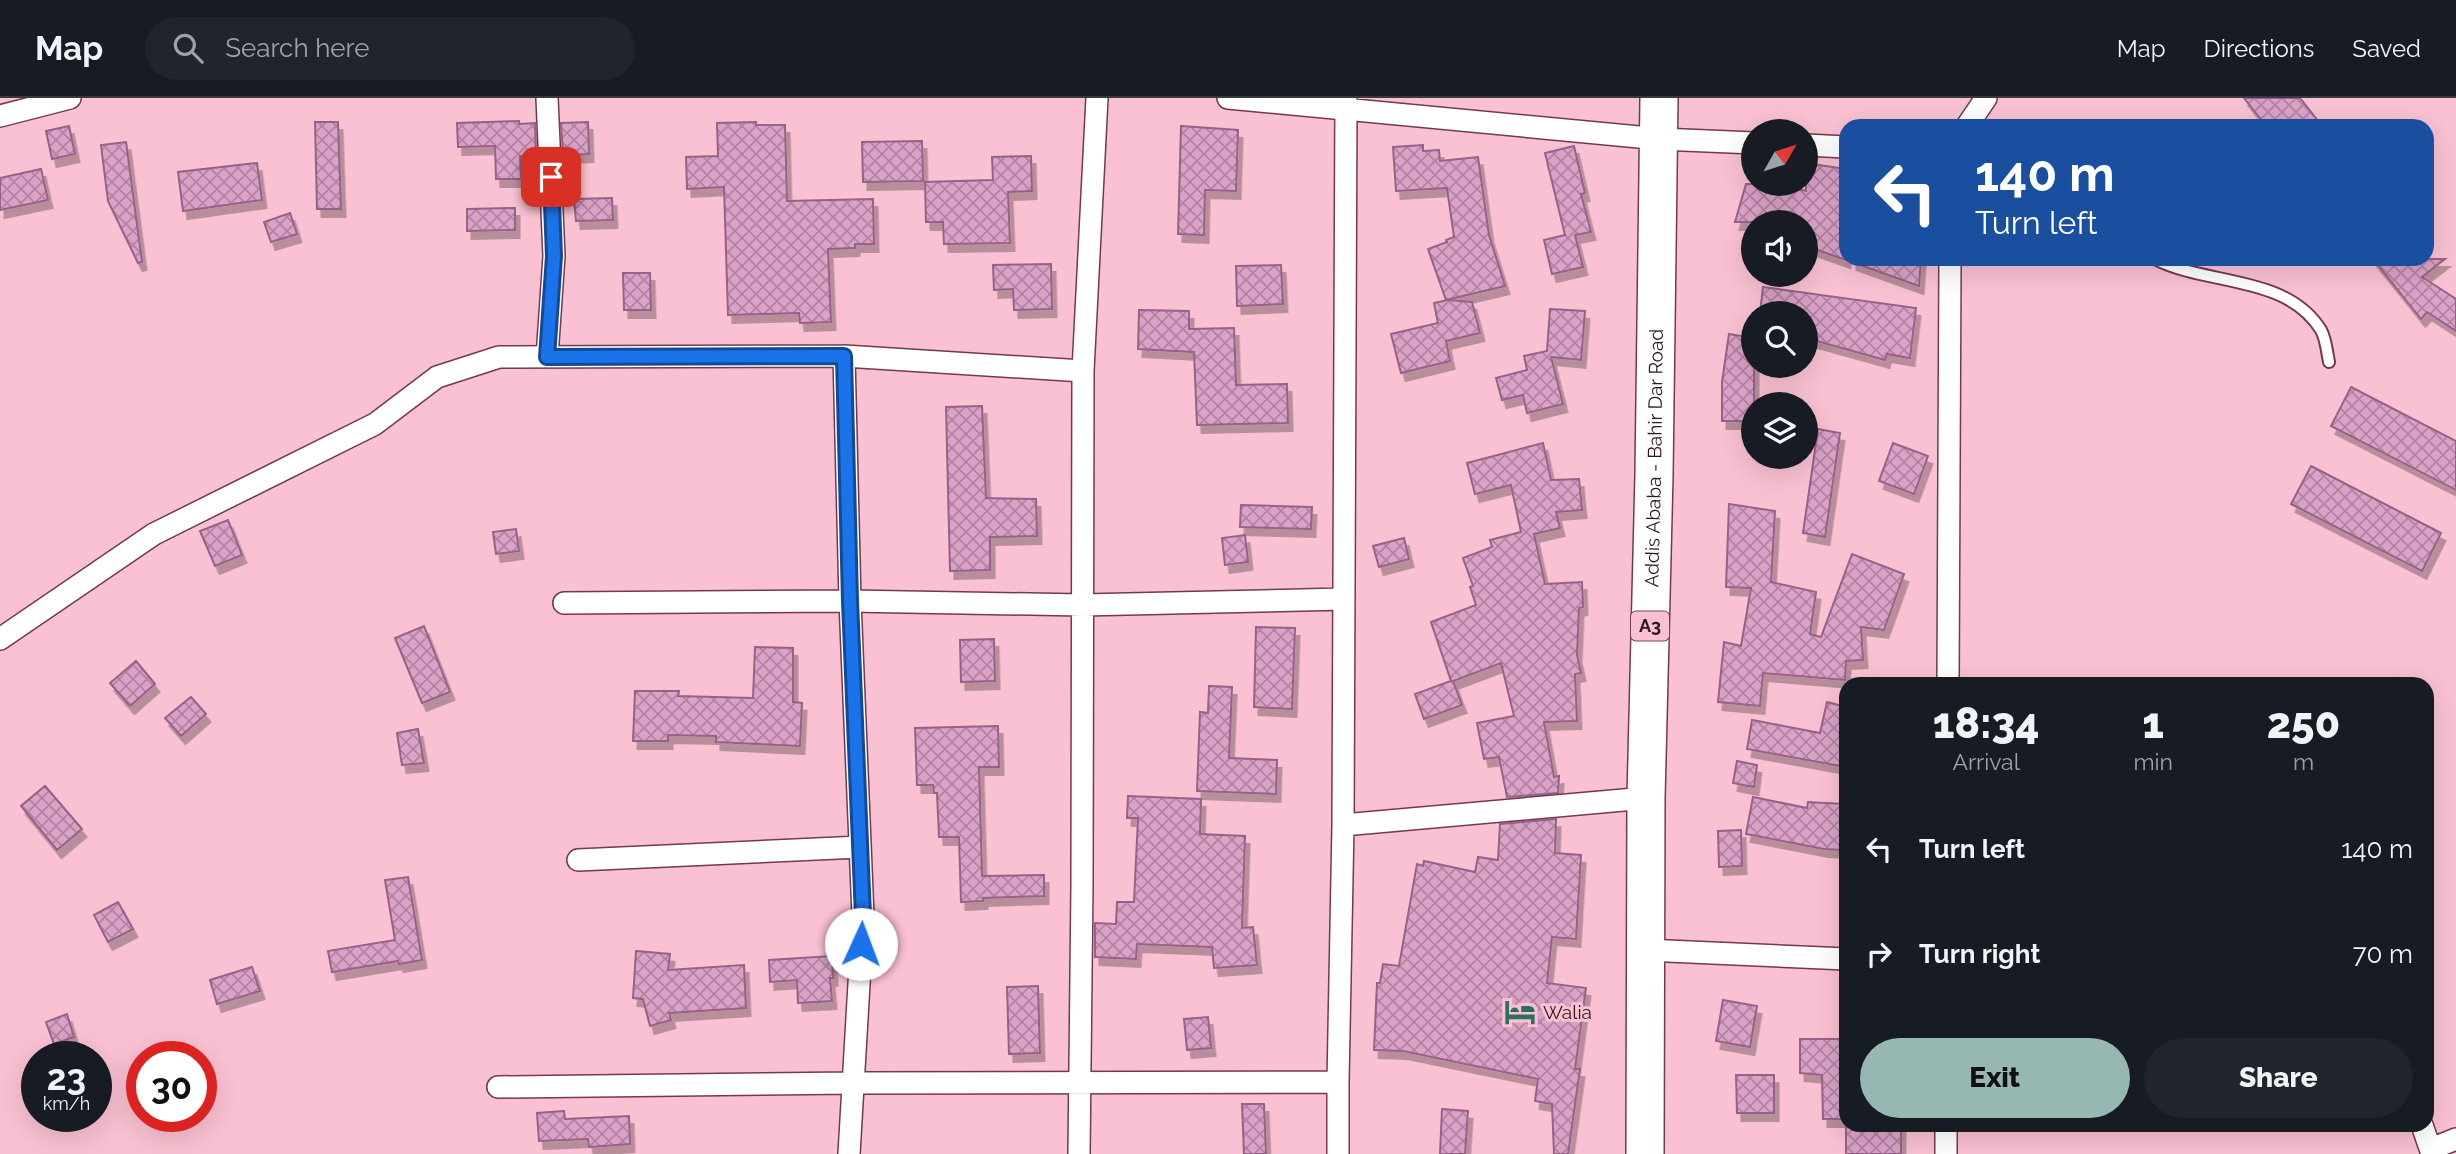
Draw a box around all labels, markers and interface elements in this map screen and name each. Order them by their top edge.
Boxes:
search box [145,17,635,80]
text: Map [35,29,103,68]
icon: search [169,29,207,67]
text: Search here [225,33,370,63]
text: Map [2117,34,2166,63]
text: Directions [2204,34,2314,63]
text: Saved [2352,34,2421,63]
north arrow [1741,119,1818,196]
map controls [1741,119,1818,469]
text: 140 m [1975,145,2115,202]
pin [521,147,581,207]
icon: left [1860,147,1951,238]
icon: arrive [532,158,570,196]
text: Turn left [1975,204,2097,241]
button: sound [1741,210,1818,287]
button: search [1741,301,1818,378]
street label: Addis Ababa - Bahir Dar Road [1640,329,1667,588]
button: layers [1741,392,1818,469]
road number: A3 [1631,612,1669,640]
text: 18:34 [1933,699,2040,748]
text: 1 [2142,699,2164,748]
text: 250 [2267,699,2340,748]
text: Arrival [1952,748,2020,775]
text: min [2133,748,2173,775]
text: m [2293,748,2314,775]
icon: left [1860,830,1898,868]
text: Turn left [1919,834,2025,864]
text: 140 m [2341,834,2413,864]
position arrow [824,907,898,981]
icon: right [1860,935,1898,973]
text: Turn right [1919,939,2040,969]
text: 70 m [2353,939,2413,969]
hotel icon: Walia [1503,995,1537,1029]
place label: Walia [1543,1001,1592,1023]
button: Exit [1860,1038,2130,1118]
button: Share [2144,1038,2413,1118]
speed limit sign: 30 [126,1041,217,1132]
text: 23 [47,1057,86,1098]
text: km/h [43,1093,90,1114]

